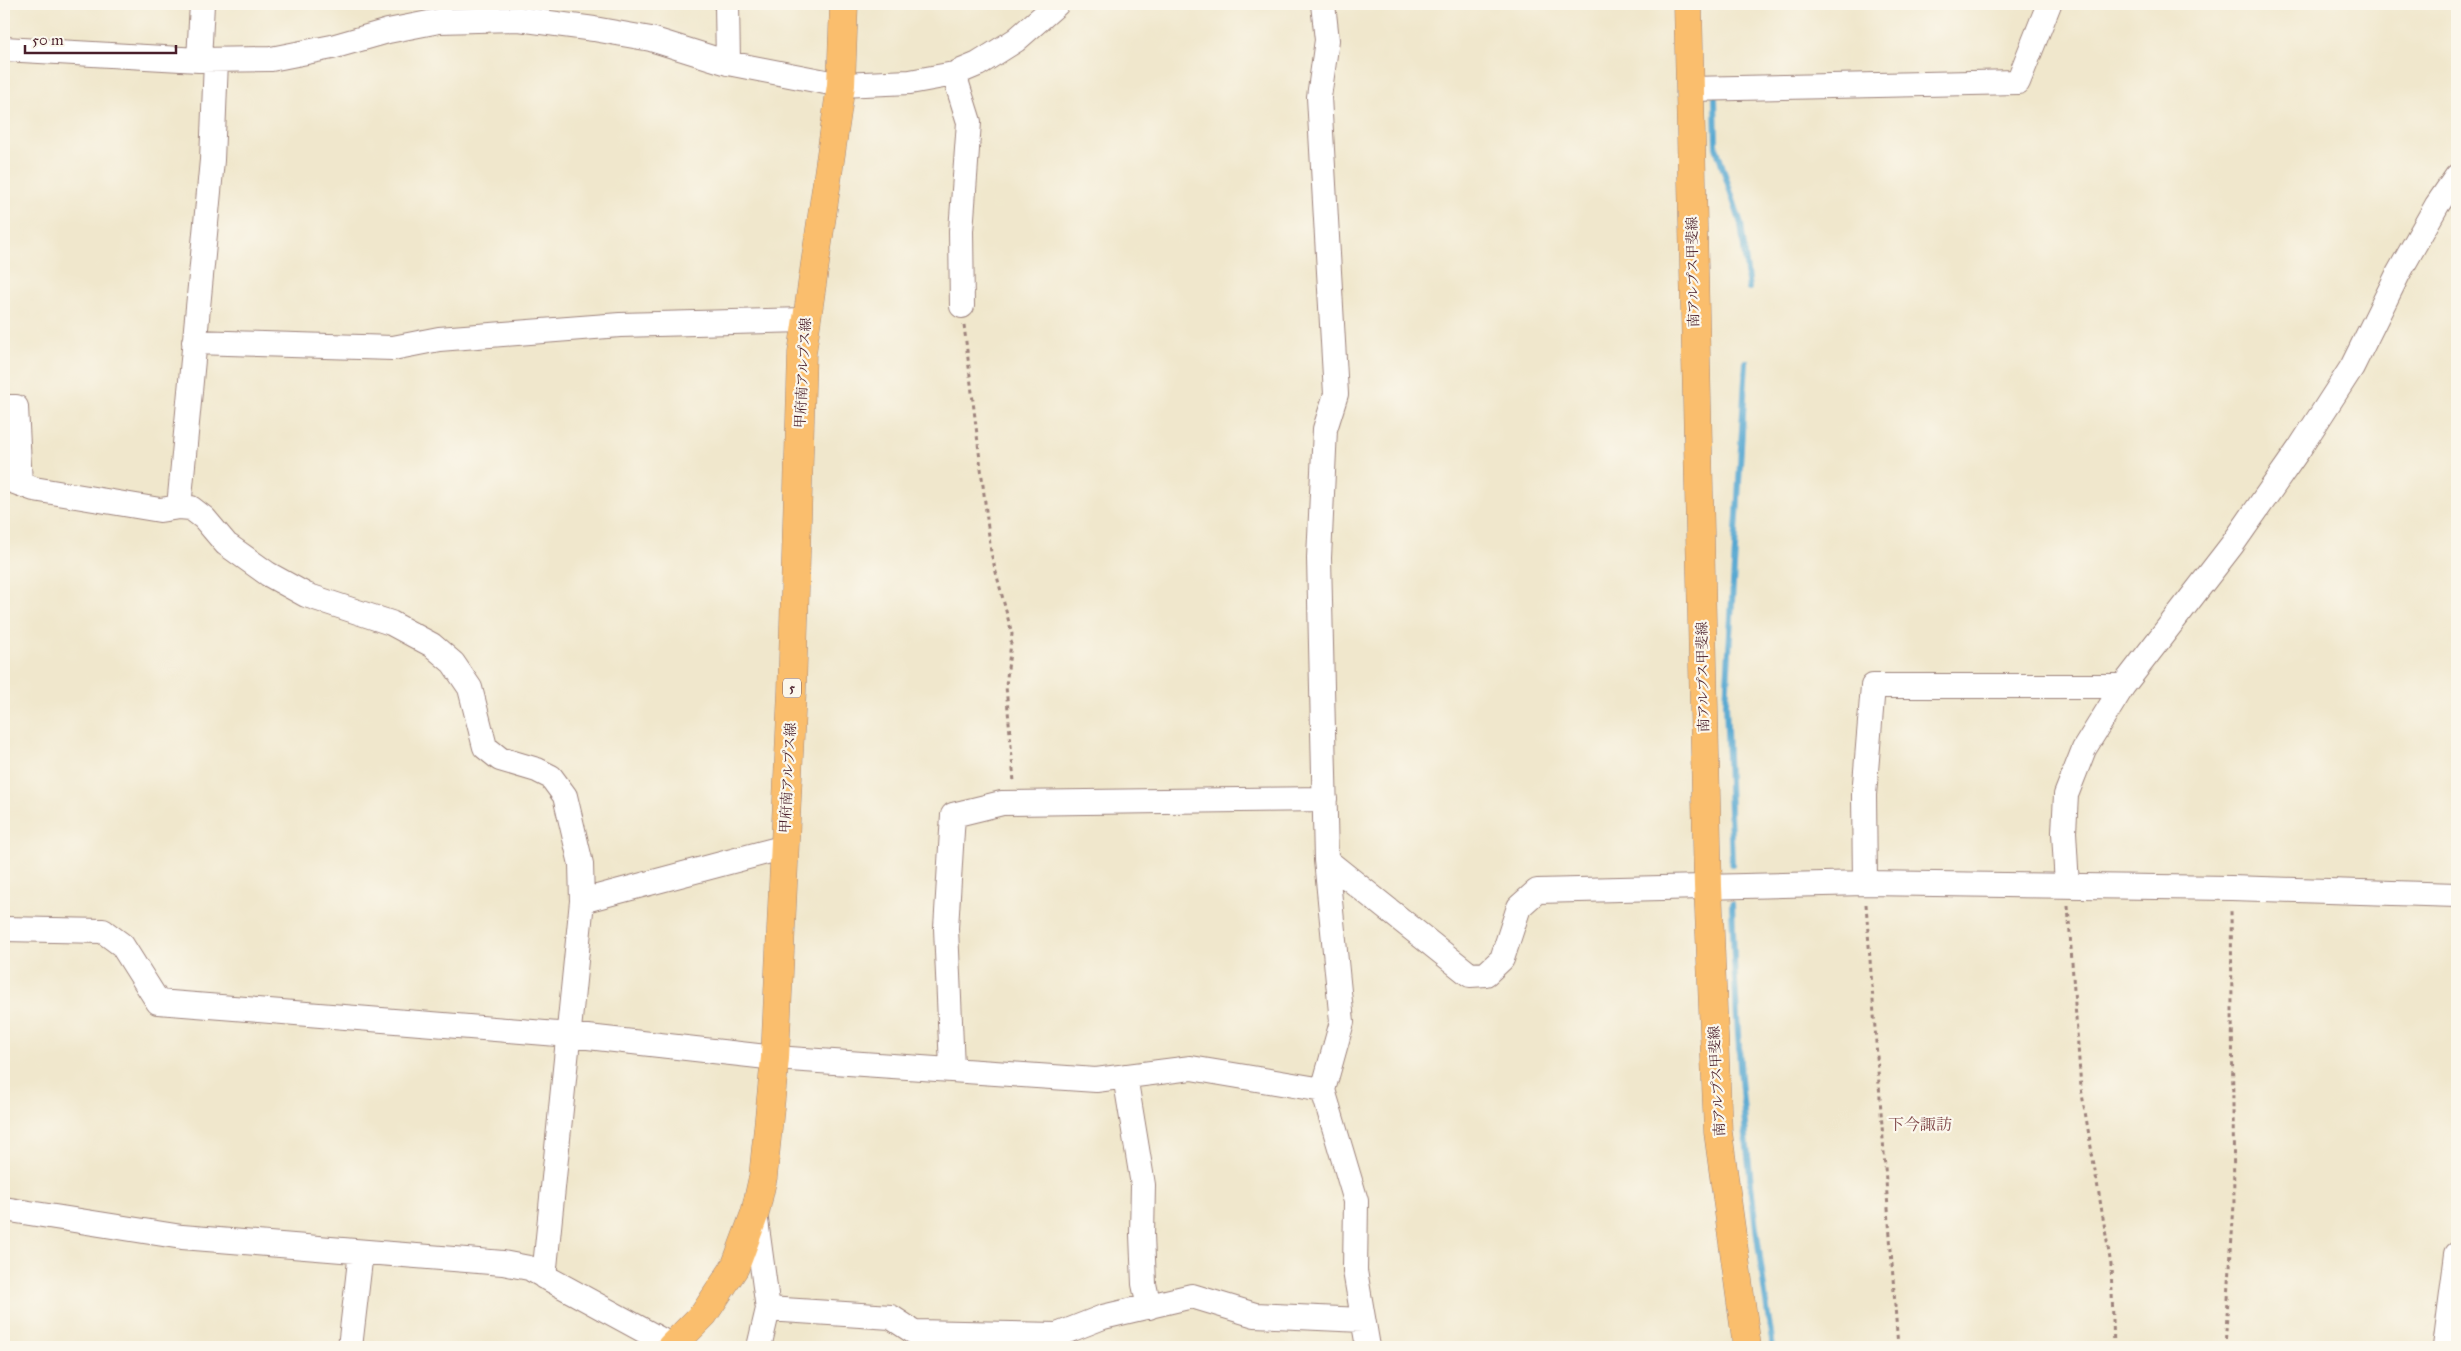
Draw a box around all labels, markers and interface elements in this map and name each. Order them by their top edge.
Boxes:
scale bar [25,22,176,54]
text: 50 m [32,31,64,49]
street label: 南アルプス甲斐線 [1684,216,1702,328]
street label: 甲府南アルプス線 [792,317,814,429]
street label: 南アルプス甲斐線 [1694,621,1712,733]
road number: 5 [783,678,801,698]
street label: 甲府南アルプス線 [777,722,799,834]
street label: 南アルプス甲斐線 [1706,1025,1728,1137]
district label: 下今諏訪 [1888,1115,1952,1134]

